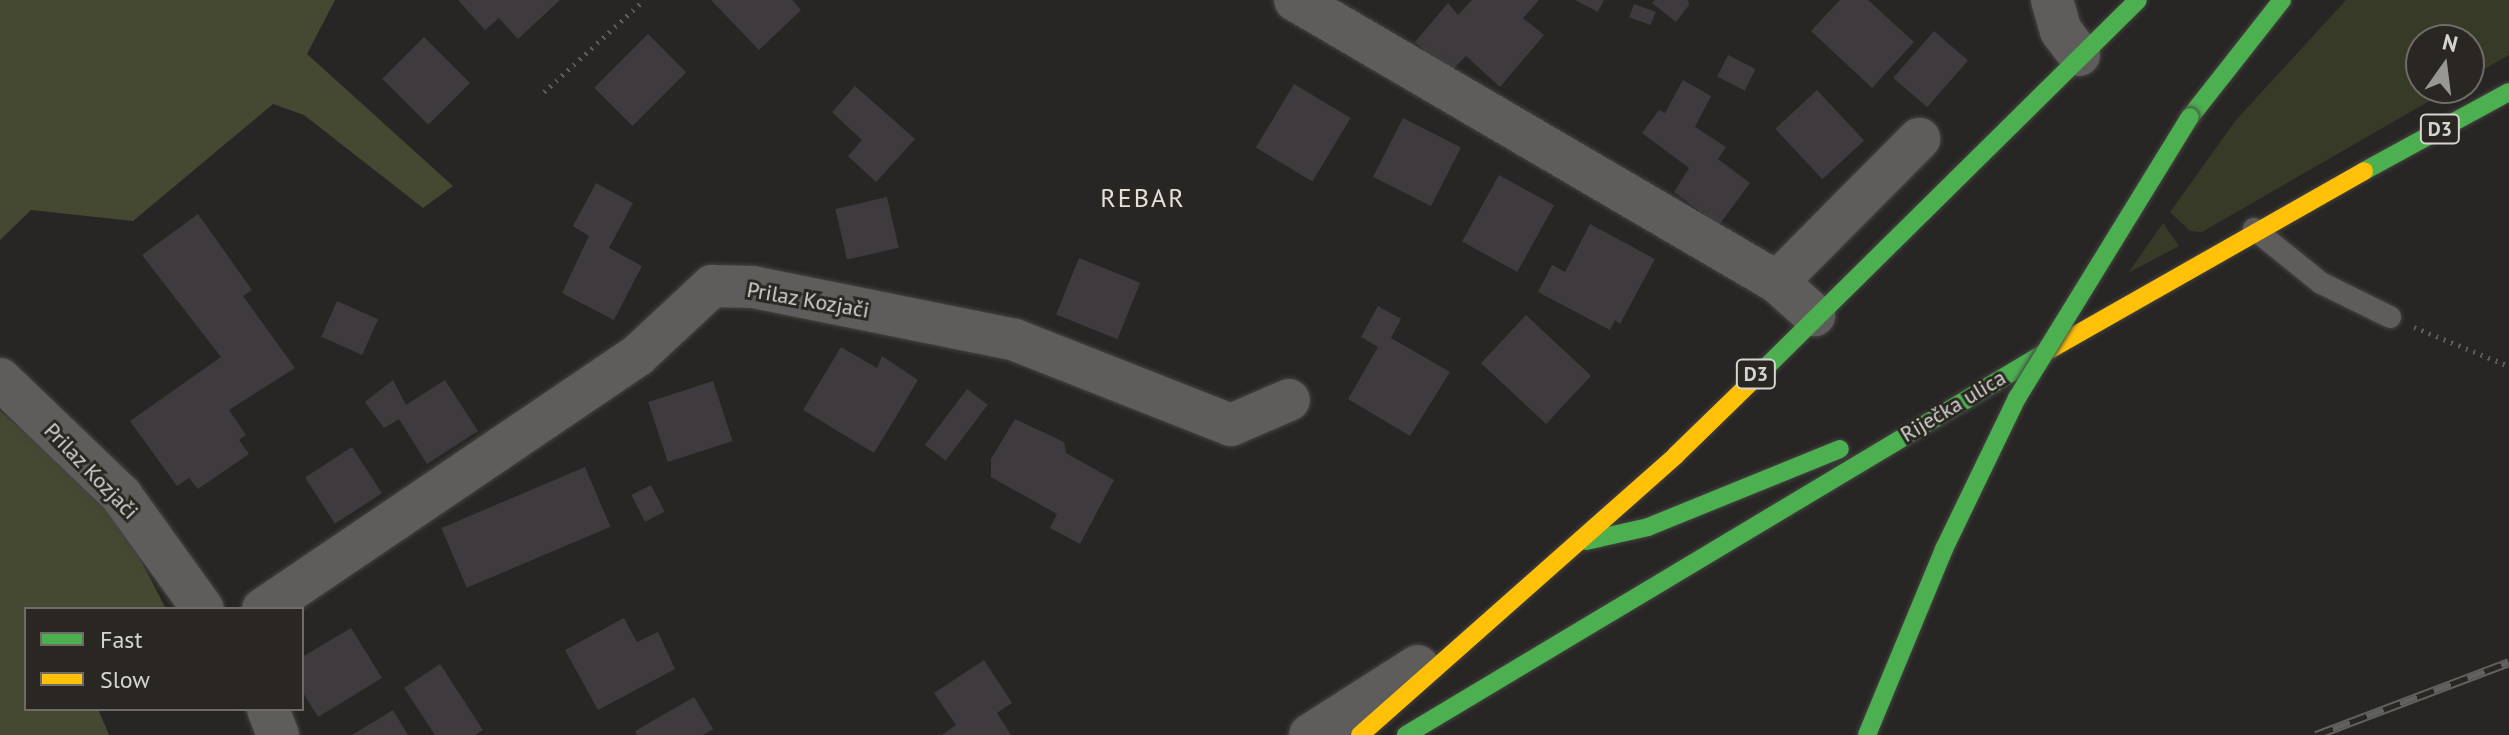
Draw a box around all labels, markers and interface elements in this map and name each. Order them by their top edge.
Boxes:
north arrow [2405,24,2485,104]
text: N [2440,27,2461,58]
road number: D3 [2418,113,2462,145]
district label: REBAR [1100,182,1186,214]
street label: Prilaz Kozjači [745,276,871,324]
road number: D3 [1734,358,1778,390]
street label: Riječka ulica [1896,364,2010,448]
street label: Prilaz Kozjači [38,417,144,525]
legend [24,607,304,711]
text: Fast [100,624,143,655]
text: Slow [100,664,150,695]

